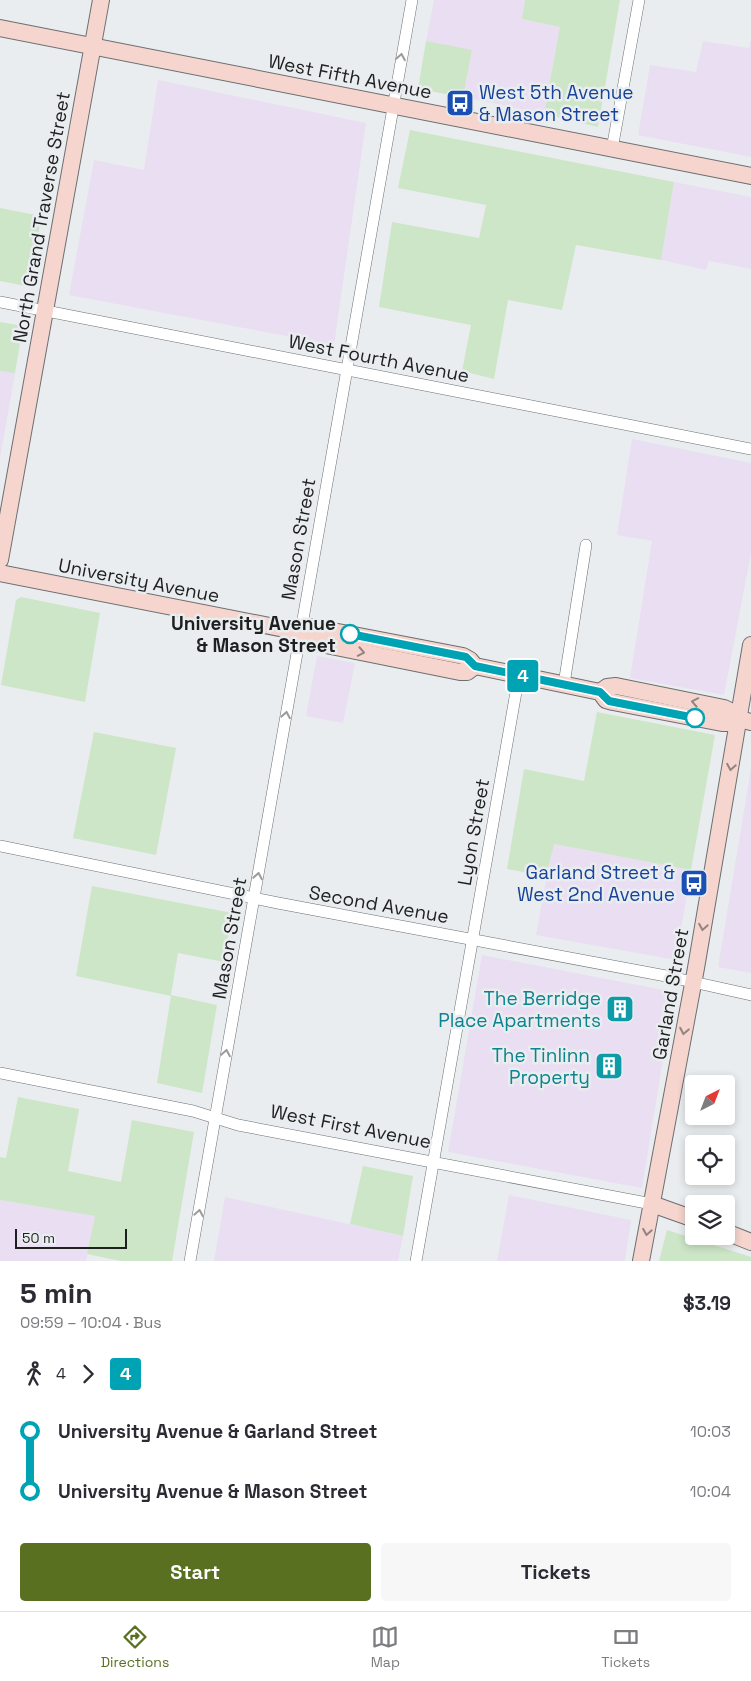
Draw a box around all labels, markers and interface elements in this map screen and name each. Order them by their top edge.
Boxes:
street label: West Fifth Avenue [266,48,434,105]
one-way arrow [396,53,406,62]
place label: West 5th Avenue & Mason Street [479,80,634,127]
bus stop icon: West 5th Avenue & Mason Street [445,88,475,118]
street label: North Grand Traverse Street [7,90,76,345]
street label: West Fourth Avenue [286,329,472,388]
street label: Mason Street [275,476,322,602]
street label: University Avenue [56,553,222,608]
place label: University Avenue & Mason Street [171,611,336,658]
marker: University Avenue & Mason Street [340,624,360,644]
one-way arrow [356,646,365,657]
line badge: 4 [507,660,539,692]
text: 4 [517,664,529,687]
one-way arrow [690,698,699,708]
unlabelled marker [685,708,705,728]
one-way arrow [280,711,290,720]
one-way arrow [726,763,736,772]
street label: Lyon Street [452,777,495,888]
place label: Garland Street & West 2nd Avenue [517,860,675,907]
bus stop icon: Garland Street & West 2nd Avenue [679,868,709,898]
one-way arrow [252,871,262,880]
street label: Mason Street [206,875,253,1001]
street label: Second Avenue [307,880,451,929]
one-way arrow [698,923,708,932]
street label: Garland Street [647,926,694,1062]
place label: The Berridge Place Apartments [438,986,601,1033]
building icon: The Berridge Place Apartments [605,994,635,1024]
one-way arrow [680,1026,690,1035]
place label: The Tinlinn Property [492,1043,590,1090]
one-way arrow [221,1048,231,1057]
building icon: The Tinlinn Property [594,1051,624,1081]
north arrow [685,1075,735,1125]
map controls [685,1075,735,1245]
street label: West First Avenue [268,1099,433,1154]
button: locate [685,1135,735,1185]
button: layers [685,1195,735,1245]
one-way arrow [193,1209,203,1217]
scale bar [15,1226,128,1249]
one-way arrow [642,1228,652,1237]
text: 50 m [22,1229,55,1247]
text: 5 min [20,1275,93,1311]
text: $3.19 [683,1291,731,1316]
text: 09:59 – 10:04 · Bus [20,1312,162,1333]
icon: walk [20,1360,48,1388]
icon: forward [74,1360,102,1388]
text: 4 [120,1362,131,1385]
text: 4 [56,1363,66,1384]
text: University Avenue & Garland Street [58,1419,377,1444]
text: 10:03 [690,1421,731,1442]
text: University Avenue & Mason Street [58,1479,367,1504]
text: 10:04 [690,1481,731,1502]
button: Start [20,1543,371,1601]
button: Tickets [381,1543,731,1601]
tab: Directions [101,1623,169,1671]
tab: Map [371,1623,400,1671]
tab: Tickets [601,1623,650,1671]

